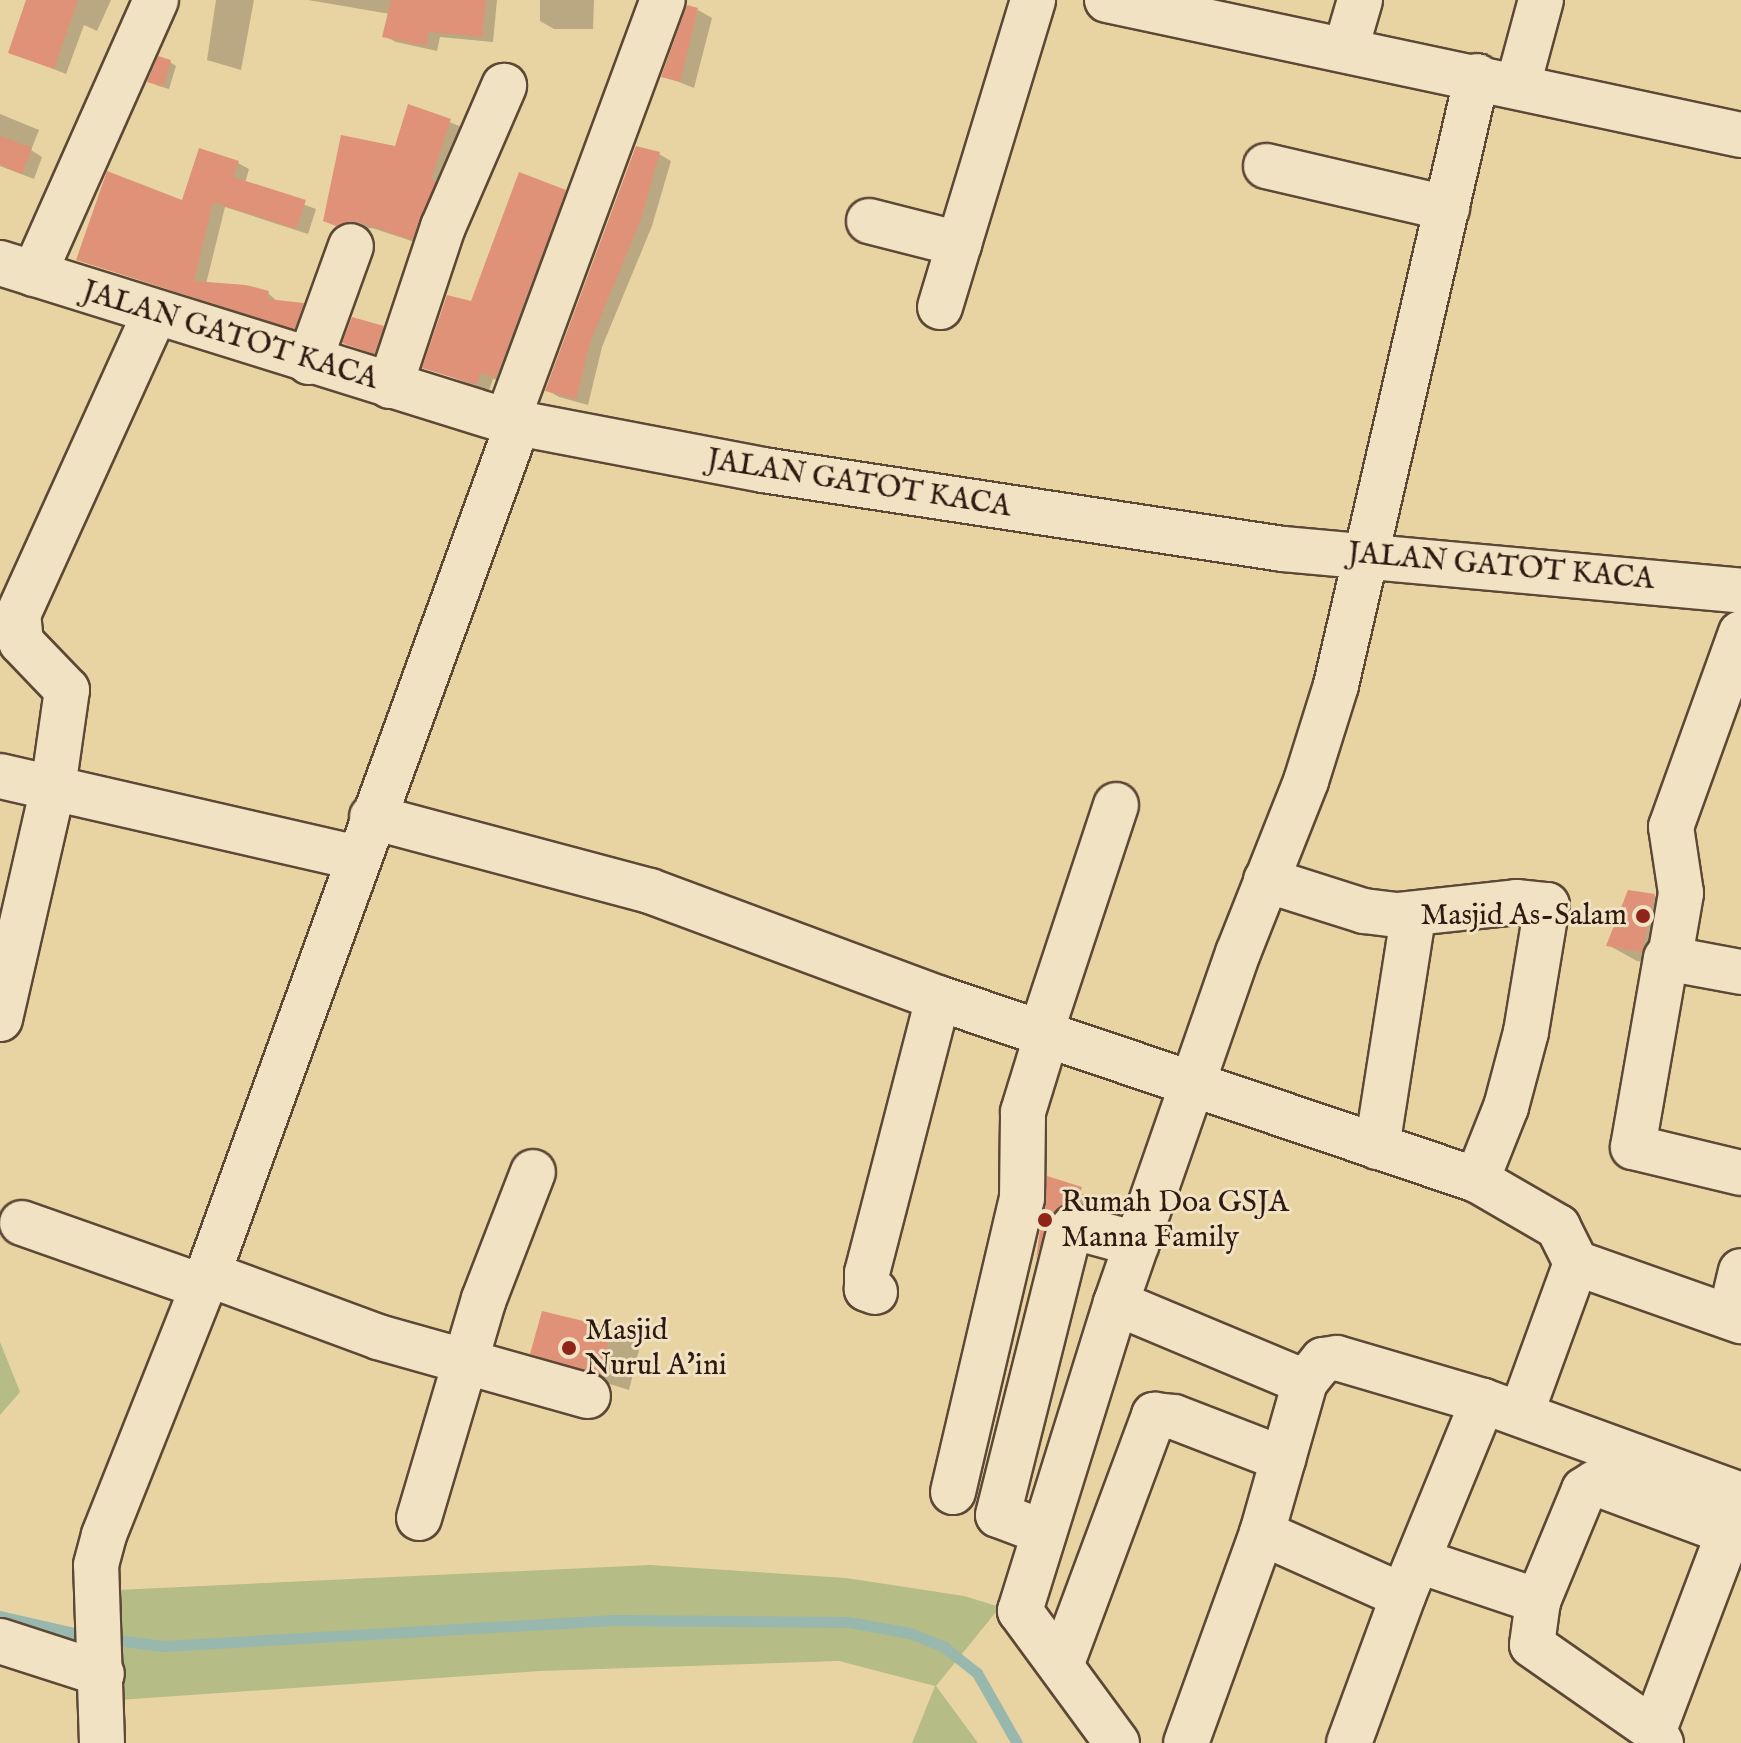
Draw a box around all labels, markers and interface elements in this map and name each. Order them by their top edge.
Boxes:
street label: JALAN GATOT KACA [78,274,382,398]
street label: JALAN GATOT KACA [704,442,1014,526]
street label: JALAN GATOT KACA [1346,536,1656,598]
place label: Masjid As-Salam [1420,898,1627,934]
marker: Masjid As-Salam [1634,907,1652,925]
place label: Rumah Doa GSJA Manna Family [1061,1185,1289,1256]
marker: Rumah Doa GSJA Manna Family [1036,1211,1054,1229]
place label: Masjid Nurul A'ini [585,1313,727,1384]
marker: Masjid Nurul A'ini [560,1339,578,1357]

